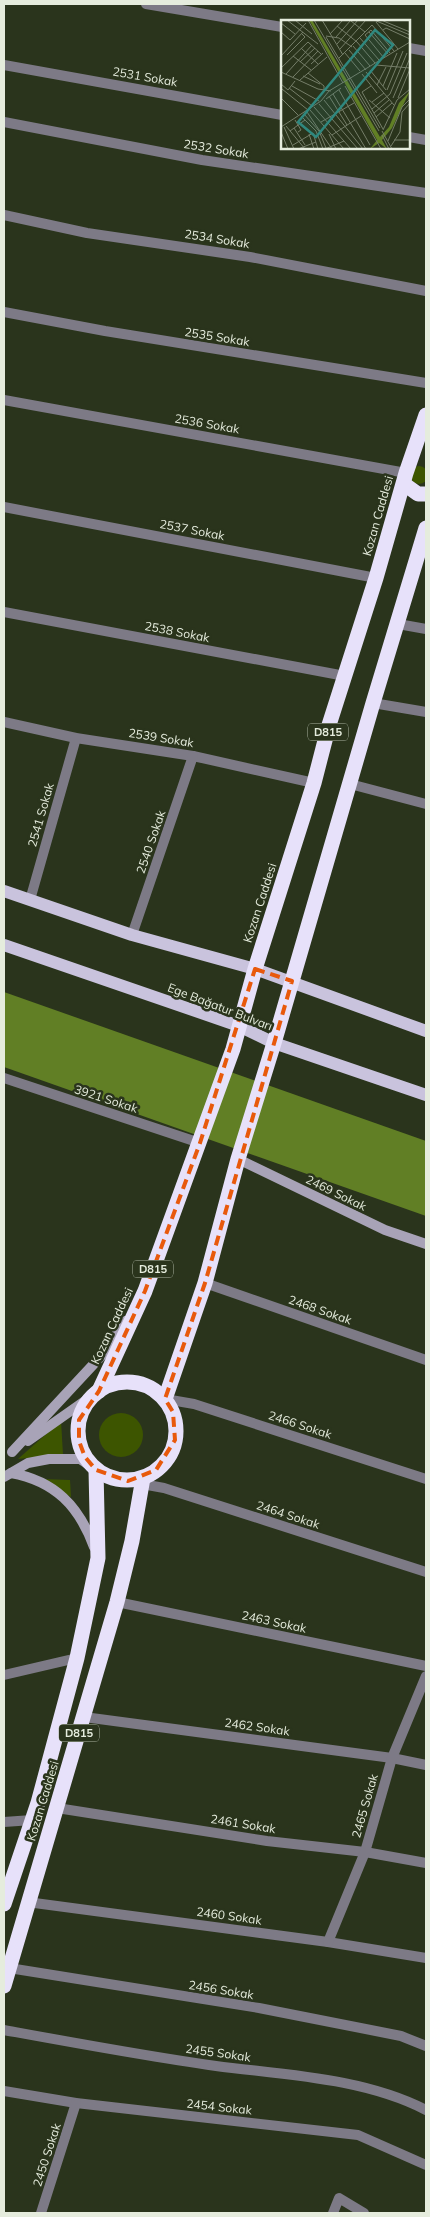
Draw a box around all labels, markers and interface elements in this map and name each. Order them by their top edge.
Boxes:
inset map [281,20,410,149]
street label: 2531 Sokak [111,63,180,90]
street label: 2532 Sokak [182,136,251,161]
street label: 2534 Sokak [183,226,252,251]
street label: 2535 Sokak [183,324,252,349]
street label: 2536 Sokak [173,410,242,437]
street label: Kozan Caddesi [359,474,396,558]
street label: 2537 Sokak [158,516,227,543]
street label: 2538 Sokak [143,618,212,645]
road number: D815 [308,724,348,740]
street label: 2539 Sokak [127,725,196,750]
street label: 2541 Sokak [24,780,57,849]
street label: 2540 Sokak [133,808,169,875]
street label: Kozan Caddesi [240,861,279,945]
street label: Ege Bağatur Bulvarı [166,980,275,1033]
street label: 3921 Sokak [73,1081,141,1116]
street label: 2469 Sokak [303,1171,370,1214]
road number: D815 [133,1260,173,1278]
street label: Kozan Caddesi [87,1285,136,1366]
street label: 2468 Sokak [287,1292,354,1328]
street label: 2466 Sokak [267,1407,335,1442]
street label: 2464 Sokak [255,1497,323,1532]
street label: 2463 Sokak [240,1607,309,1636]
street label: 2462 Sokak [223,1715,291,1739]
road number: D815 [59,1725,99,1742]
street label: Kozan Caddesi [23,1759,62,1843]
street label: 2465 Sokak [348,1771,381,1840]
street label: 2461 Sokak [209,1811,278,1836]
street label: 2460 Sokak [195,1904,263,1928]
street label: 2456 Sokak [187,1977,256,2002]
street label: 2455 Sokak [184,2041,252,2065]
street label: 2454 Sokak [186,2096,253,2117]
street label: 2450 Sokak [29,2120,64,2188]

